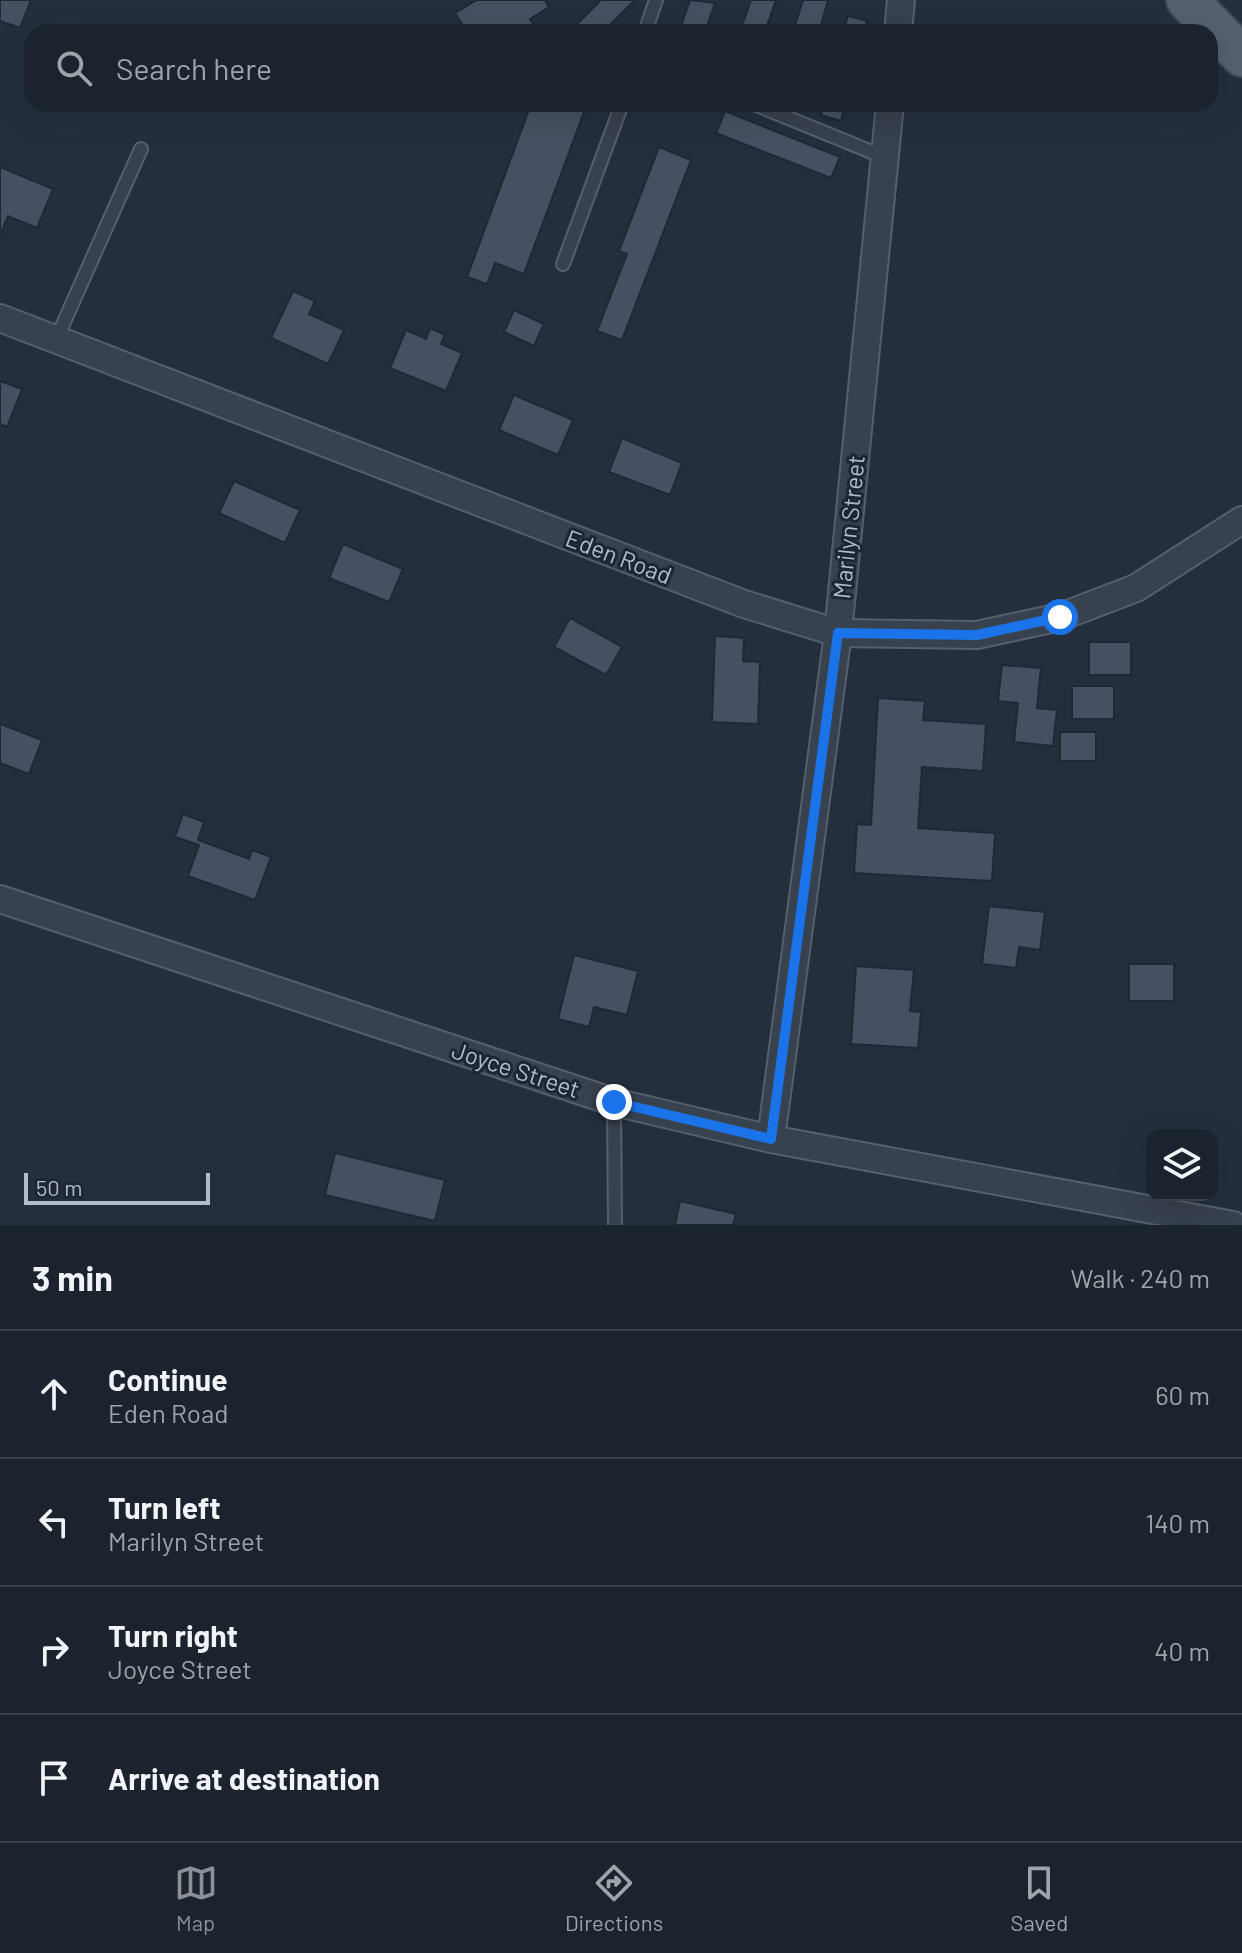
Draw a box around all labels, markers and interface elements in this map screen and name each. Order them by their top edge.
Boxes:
search box [24,24,1218,112]
icon: search [52,46,96,90]
text: Search here [116,50,272,86]
street label: Marilyn Street [826,454,870,600]
street label: Eden Road [562,523,676,589]
route start [1042,599,1078,635]
street label: Joyce Street [448,1035,584,1103]
route end [596,1084,632,1120]
map controls [1146,1129,1218,1201]
button: layers [1146,1129,1218,1201]
scale bar [24,1169,210,1205]
text: 50 m [36,1174,82,1200]
text: 3 min [32,1257,113,1298]
text: Walk · 240 m [1071,1262,1210,1293]
text: Continue [108,1361,228,1397]
icon: ahead [32,1372,76,1416]
text: 60 m [1155,1379,1210,1410]
text: Eden Road [108,1397,228,1428]
text: Turn left [108,1489,221,1525]
icon: left [32,1500,76,1544]
text: 140 m [1145,1507,1210,1538]
text: Marilyn Street [108,1525,264,1556]
text: Turn right [108,1617,238,1653]
icon: right [32,1628,76,1672]
text: 40 m [1154,1635,1210,1666]
text: Joyce Street [108,1653,252,1684]
icon: arrive [32,1756,76,1800]
text: Arrive at destination [108,1760,380,1796]
tab: Map [174,1861,218,1935]
tab: Directions [565,1861,663,1935]
tab: Saved [1011,1861,1068,1935]

